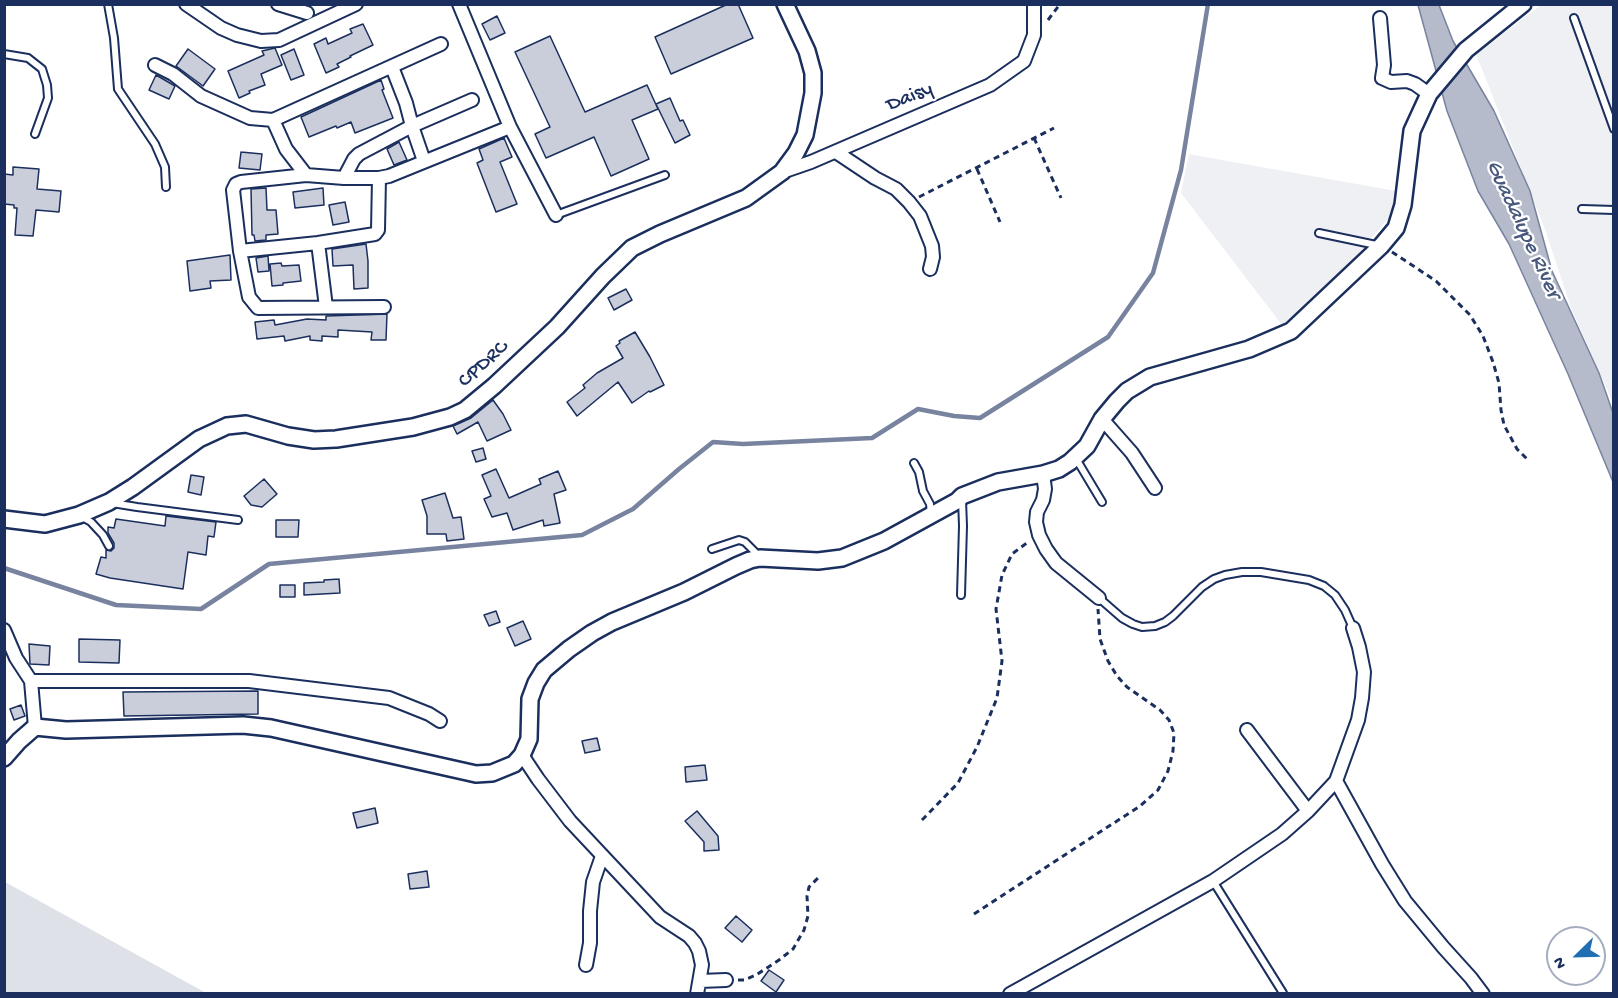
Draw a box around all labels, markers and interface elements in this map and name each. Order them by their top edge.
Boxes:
street label: Daisy [883,77,937,119]
water label: Guadalupe River [1479,157,1565,303]
street label: CPDRC [454,336,514,394]
north arrow [1546,926,1606,986]
text: N [1550,954,1572,971]

